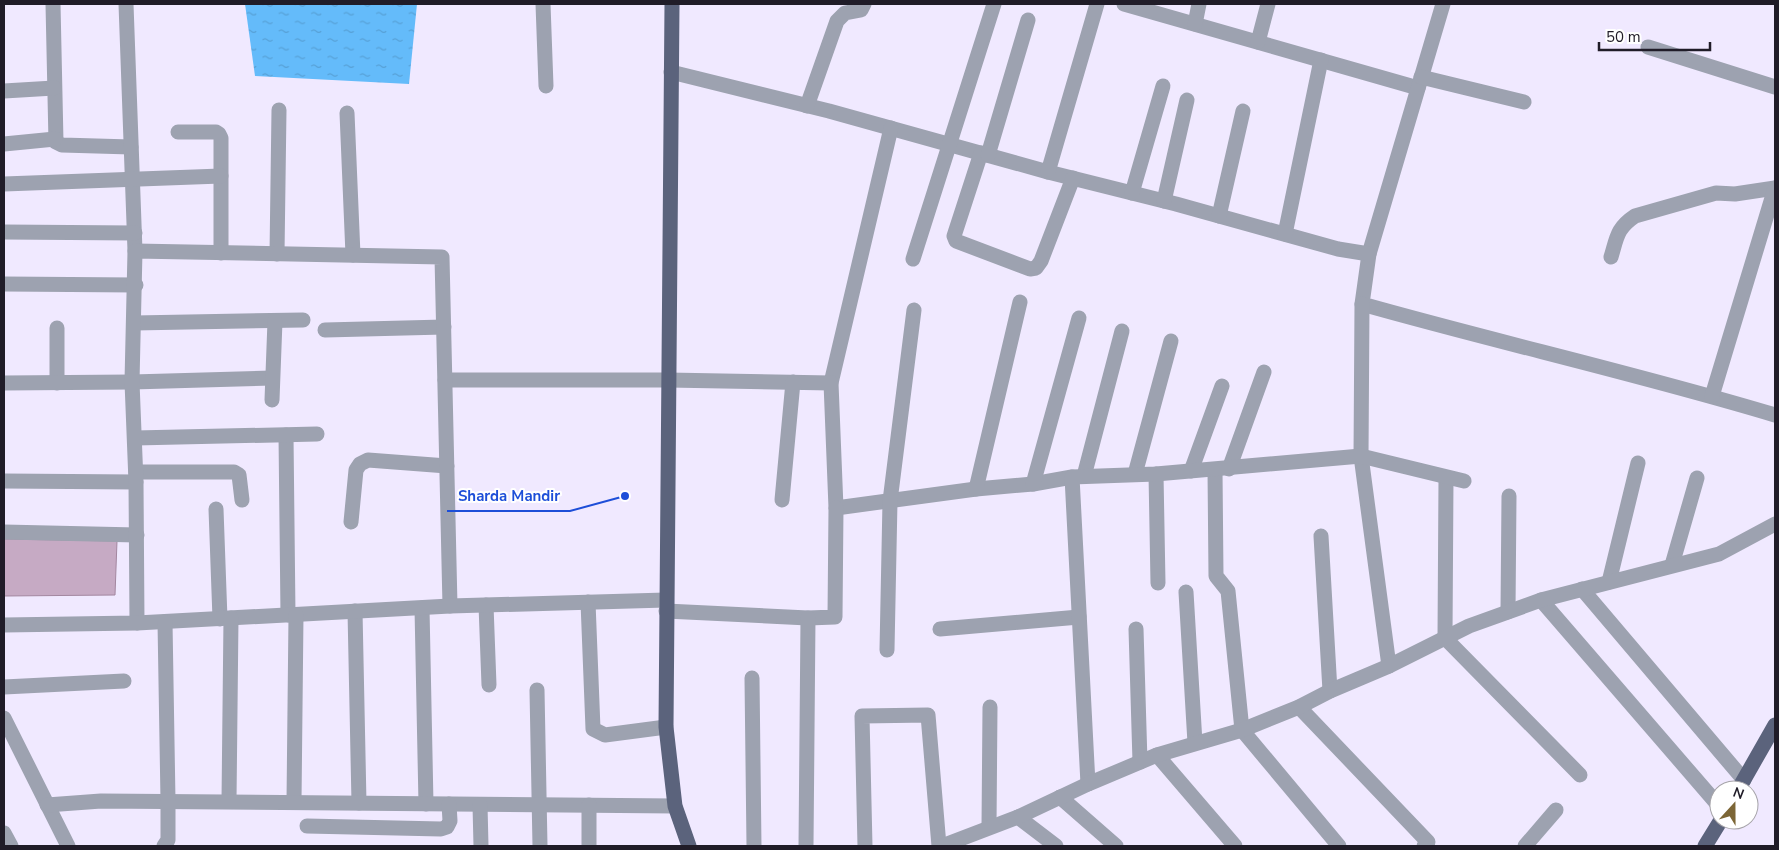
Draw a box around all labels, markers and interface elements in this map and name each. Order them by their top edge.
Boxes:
scale bar [1599,20,1710,52]
text: 50 m [1606,27,1641,47]
callout: Sharda Mandir [447,481,570,511]
text: Sharda Mandir [458,486,560,506]
north arrow [1709,780,1759,830]
text: N [1730,783,1747,804]

